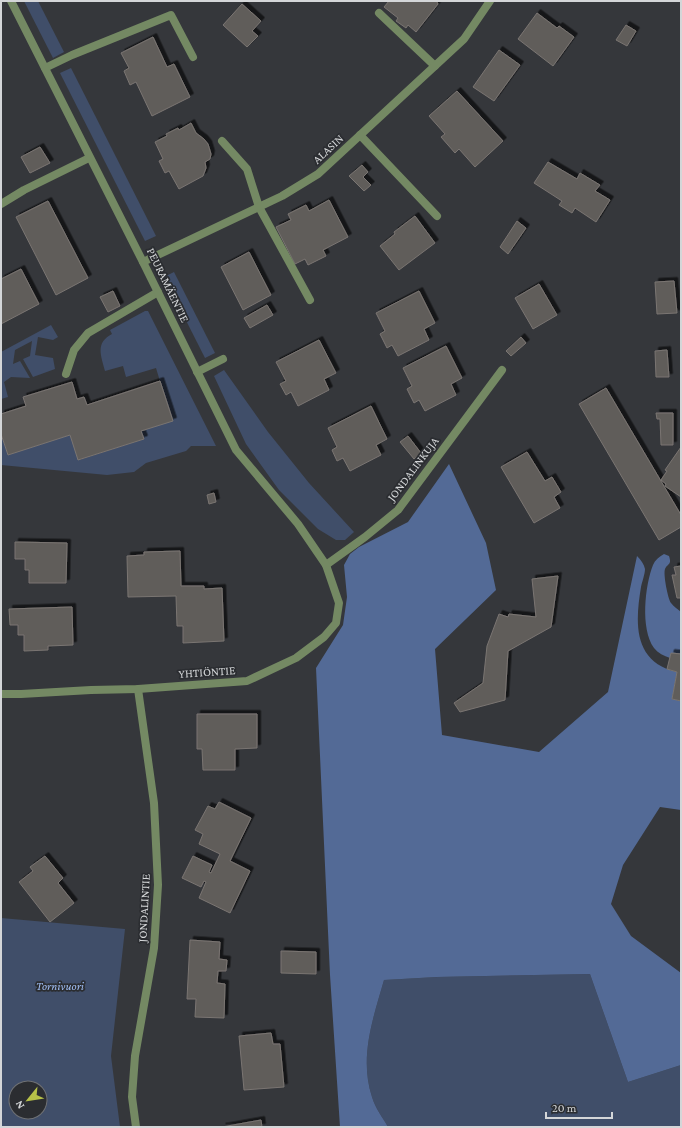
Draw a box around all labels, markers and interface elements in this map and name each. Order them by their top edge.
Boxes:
street label: ALASIN [310,131,346,167]
street label: PEURAMÄENTIE [144,245,192,325]
street label: JONDALINKUJA [384,434,442,505]
street label: YHTIÖNTIE [178,663,236,681]
street label: JONDALINTIE [135,873,153,944]
park label: Tornivuori [36,979,85,993]
north arrow [8,1080,48,1120]
scale bar [546,1094,612,1120]
text: N [12,1098,26,1111]
text: 20 m [552,1101,577,1115]

